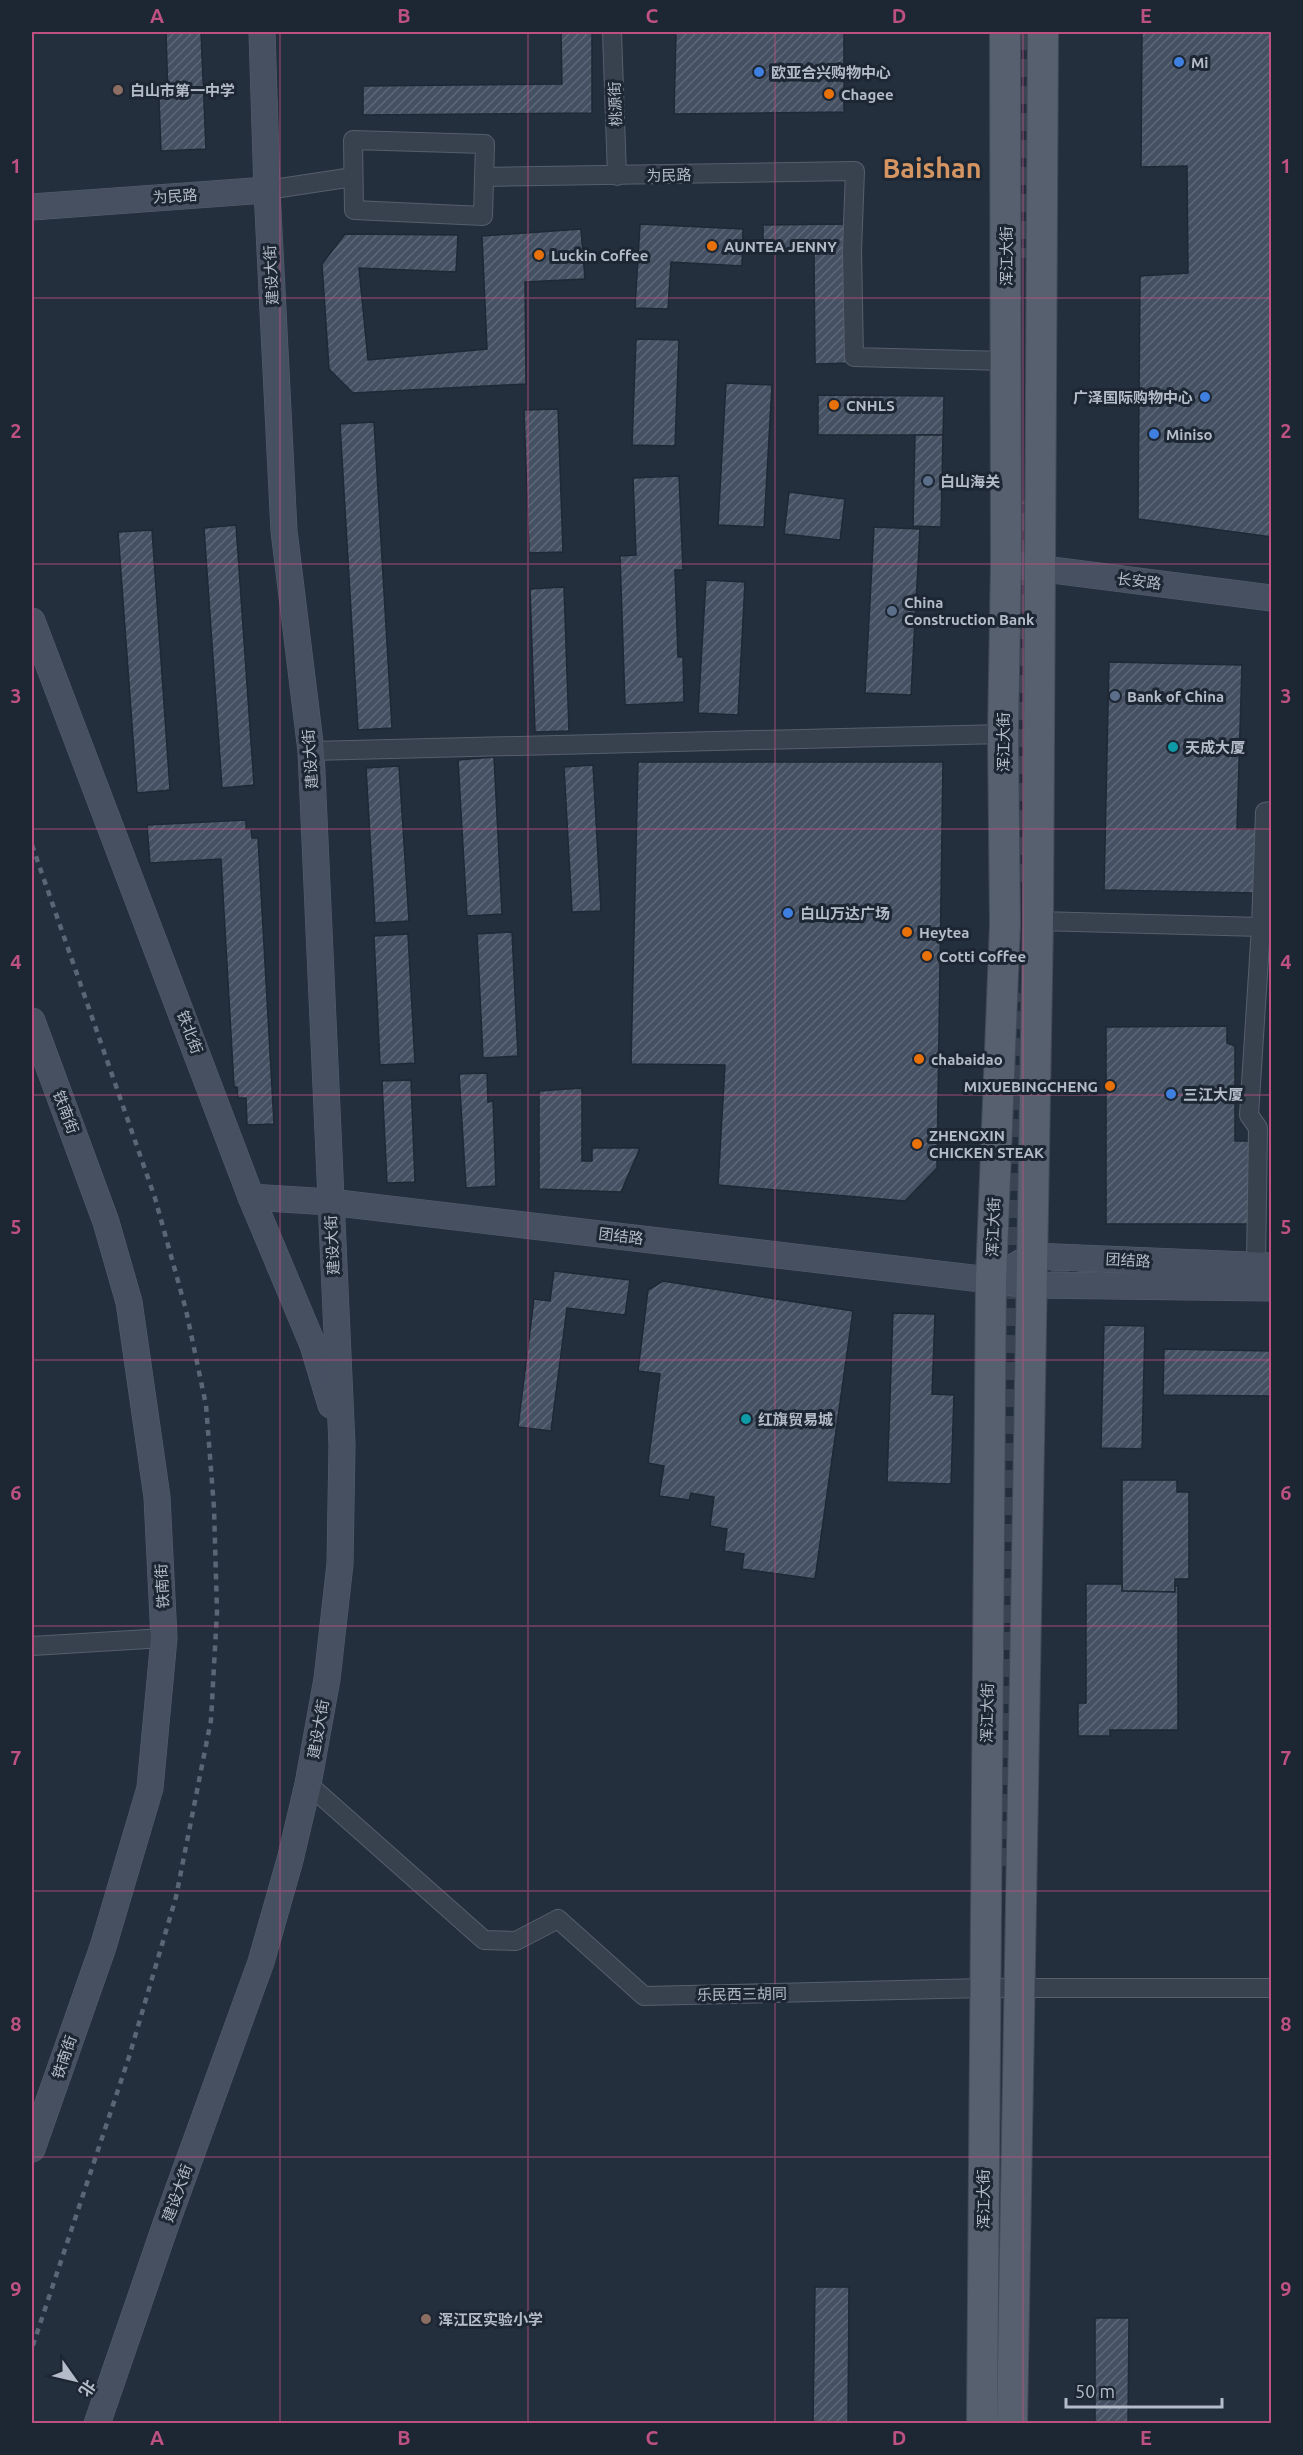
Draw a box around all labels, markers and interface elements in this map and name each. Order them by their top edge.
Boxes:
text: A [150,4,164,27]
text: B [397,4,411,27]
text: C [646,4,659,27]
text: D [892,4,906,27]
text: E [1140,4,1152,27]
place label: Mi [1191,54,1209,71]
marker: Mi [1172,55,1186,69]
place label: 欧亚合兴购物中心 [771,64,891,81]
marker: 欧亚合兴购物中心 [752,65,766,79]
street label: 桃源街 [606,81,624,127]
place label: 白山市第一中学 [130,82,235,99]
marker: 白山市第一中学 [111,83,125,97]
place label: Chagee [841,86,894,103]
marker: Chagee [822,87,836,101]
district label: Baishan [882,153,982,183]
text: 1 [10,154,22,177]
text: 1 [1280,154,1292,177]
street label: 为民路 [646,166,692,184]
street label: 为民路 [152,186,198,206]
street label: 浑江大街 [998,226,1015,286]
place label: AUNTEA JENNY [724,238,837,255]
marker: AUNTEA JENNY [705,239,719,253]
street label: 建设大街 [261,245,281,305]
place label: Luckin Coffee [551,247,648,264]
marker: Luckin Coffee [532,248,546,262]
place label: 广泽国际购物中心 [1073,389,1193,406]
marker: 广泽国际购物中心 [1198,390,1212,404]
place label: CNHLS [846,397,895,414]
marker: CNHLS [827,398,841,412]
text: 2 [10,419,22,442]
text: 2 [1280,419,1292,442]
place label: Miniso [1166,426,1213,443]
marker: Miniso [1147,427,1161,441]
place label: 白山海关 [940,473,1000,490]
marker: 白山海关 [921,474,935,488]
street label: 长安路 [1116,570,1162,592]
place label: China Construction Bank [904,594,1035,628]
marker: China Construction Bank [885,604,899,618]
text: 3 [10,684,22,707]
text: 3 [1280,684,1292,707]
place label: Bank of China [1127,688,1224,705]
marker: Bank of China [1108,689,1122,703]
street label: 浑江大街 [995,712,1012,772]
street label: 建设大街 [299,728,321,790]
place label: 天成大厦 [1185,739,1245,756]
marker: 天成大厦 [1166,740,1180,754]
place label: 白山万达广场 [800,905,890,922]
marker: 白山万达广场 [781,906,795,920]
place label: Heytea [919,924,970,941]
marker: Heytea [900,925,914,939]
place label: Cotti Coffee [939,948,1026,965]
marker: Cotti Coffee [920,949,934,963]
text: 4 [10,950,22,973]
text: 4 [1280,950,1292,973]
street label: 铁北街 [174,1008,206,1056]
place label: chabaidao [931,1051,1003,1068]
marker: chabaidao [912,1052,926,1066]
place label: MIXUEBINGCHENG [964,1078,1098,1095]
marker: MIXUEBINGCHENG [1103,1079,1117,1093]
place label: 三江大厦 [1183,1086,1243,1103]
marker: 三江大厦 [1164,1087,1178,1101]
street label: 铁南街 [50,1088,82,1136]
place label: ZHENGXIN CHICKEN STEAK [929,1127,1044,1161]
marker: ZHENGXIN CHICKEN STEAK [910,1137,924,1151]
street label: 浑江大街 [983,1197,1003,1257]
text: 5 [10,1215,22,1238]
street label: 建设大街 [322,1215,342,1275]
text: 5 [1280,1215,1292,1238]
street label: 团结路 [598,1225,644,1247]
street label: 团结路 [1105,1250,1151,1270]
place label: 红旗贸易城 [758,1411,833,1428]
marker: 红旗贸易城 [739,1412,753,1426]
text: 6 [10,1481,22,1504]
text: 6 [1280,1481,1292,1504]
street label: 铁南街 [152,1563,172,1609]
street label: 浑江大街 [978,1683,996,1743]
street label: 建设大街 [304,1698,332,1760]
text: 7 [10,1746,22,1769]
text: 7 [1280,1746,1292,1769]
street label: 乐民西三胡同 [697,1985,787,2003]
text: 8 [10,2012,22,2035]
text: 8 [1280,2012,1292,2035]
street label: 铁南街 [49,2033,79,2081]
street label: 建设大街 [159,2162,195,2224]
street label: 浑江大街 [975,2169,992,2229]
text: 9 [10,2277,22,2300]
text: 9 [1280,2277,1292,2300]
place label: 浑江区实验小学 [438,2311,543,2328]
marker: 浑江区实验小学 [419,2312,433,2326]
north arrow [45,2350,105,2410]
scale bar [1066,2371,1222,2409]
text: 北 [75,2377,99,2400]
text: 50 m [1075,2381,1115,2401]
text: A [150,2426,164,2449]
text: B [397,2426,411,2449]
text: C [646,2426,659,2449]
text: D [892,2426,906,2449]
text: E [1140,2426,1152,2449]

